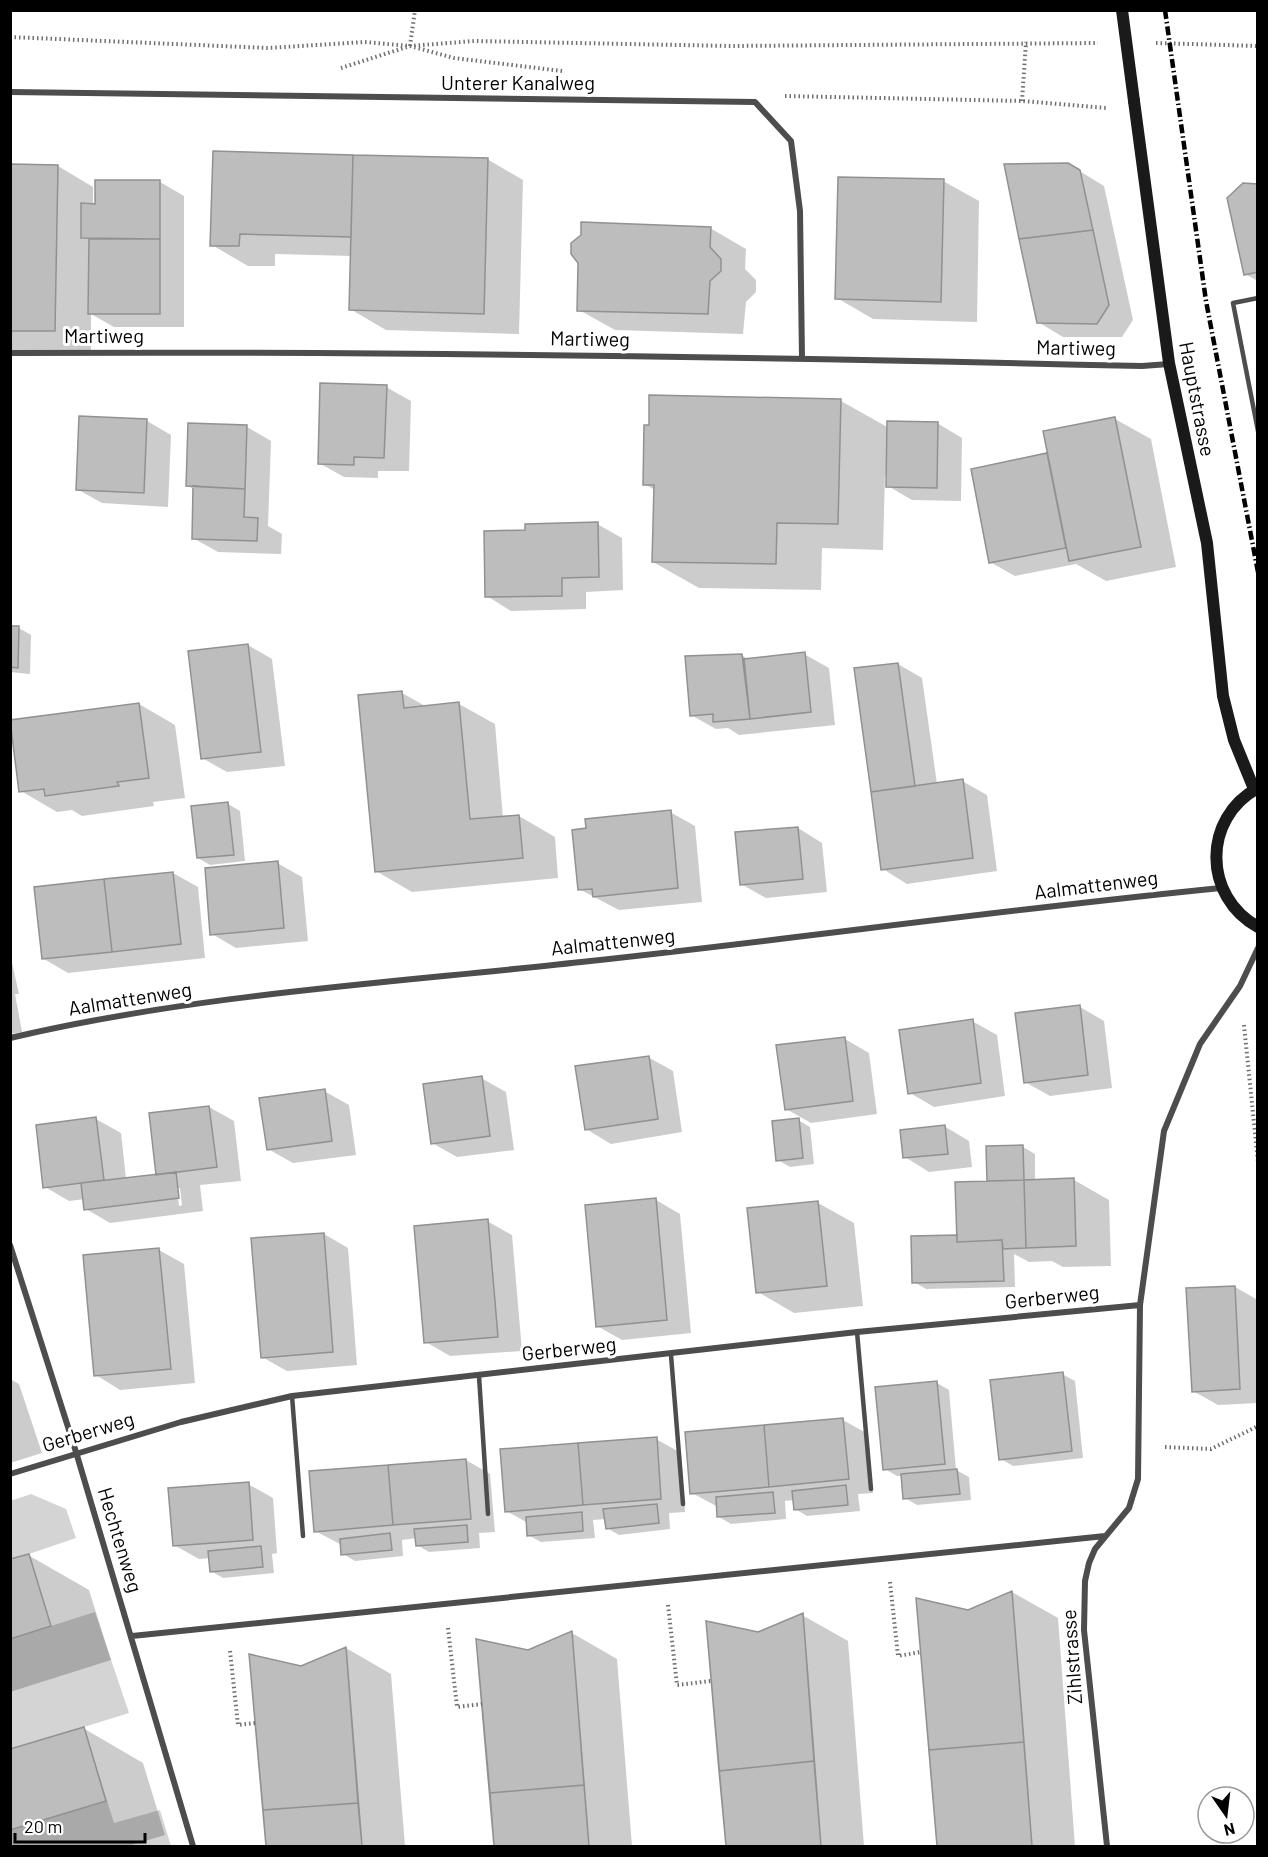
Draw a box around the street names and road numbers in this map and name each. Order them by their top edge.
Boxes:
street label: Unterer Kanalweg [441,70,595,94]
street label: Martiweg [64,323,144,347]
street label: Martiweg [550,325,630,351]
street label: Martiweg [1036,334,1116,360]
street label: Hauptstrasse [1175,339,1221,458]
street label: Aalmattenweg [1033,865,1159,904]
street label: Aalmattenweg [550,923,676,959]
street label: Aalmattenweg [66,976,193,1020]
street label: Gerberweg [1003,1279,1100,1313]
street label: Gerberweg [520,1331,617,1365]
street label: Gerberweg [39,1406,137,1456]
street label: Hechtenweg [94,1484,148,1595]
street label: Zihlstrasse [1056,1609,1086,1705]

